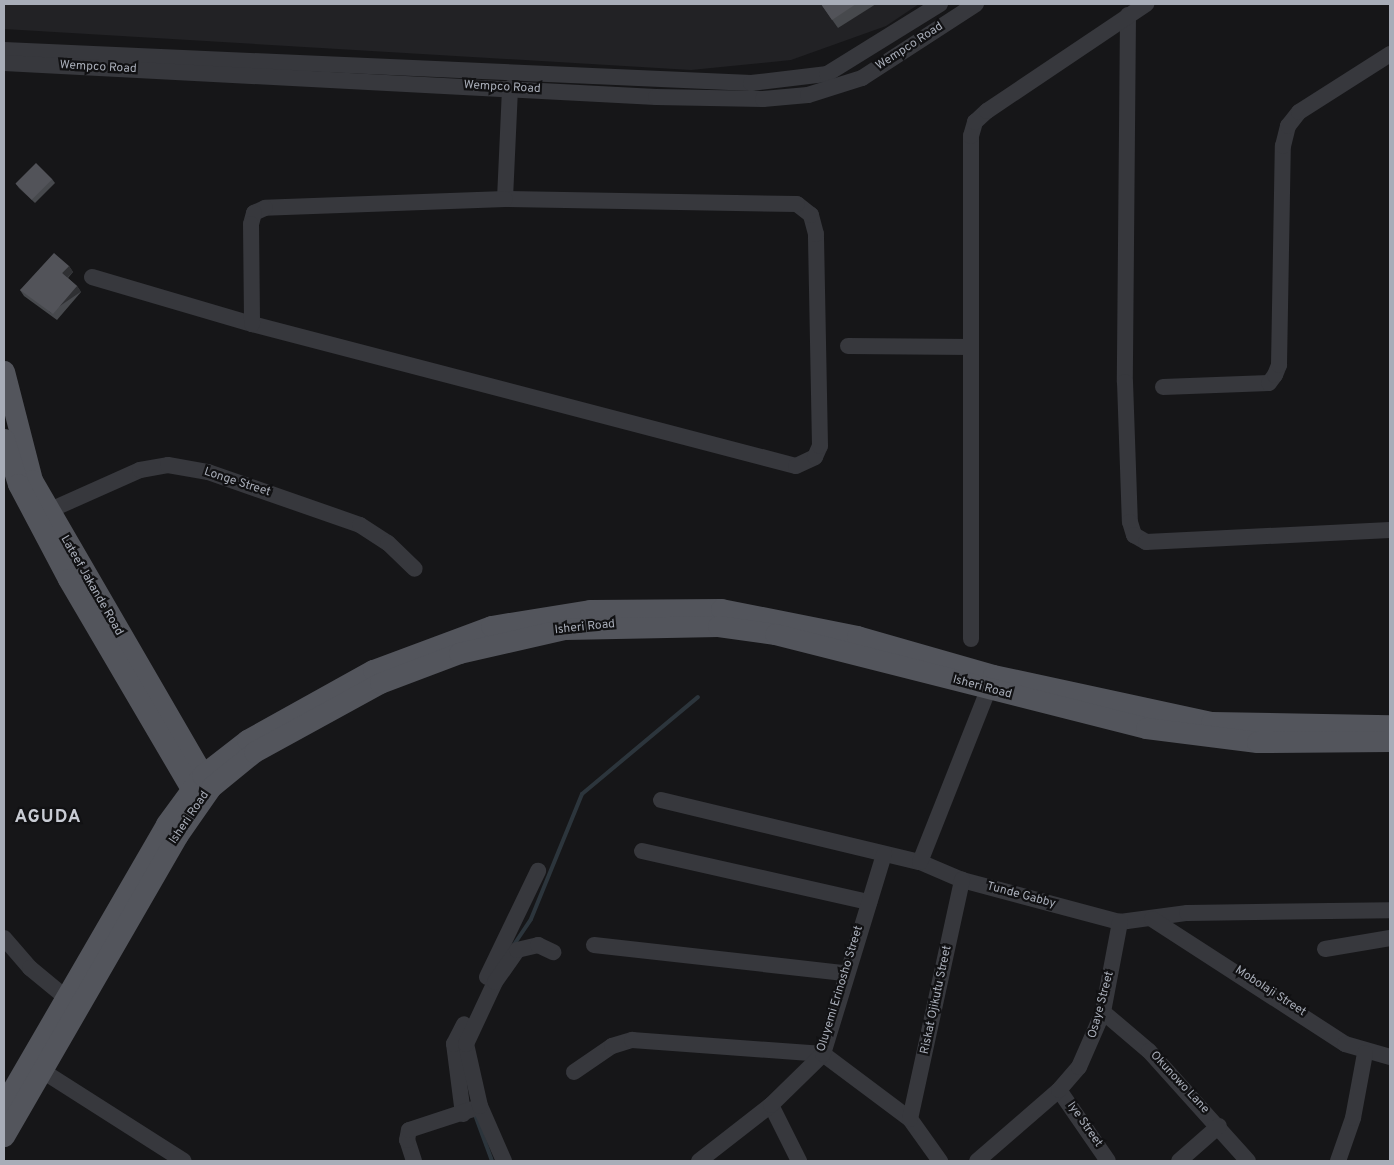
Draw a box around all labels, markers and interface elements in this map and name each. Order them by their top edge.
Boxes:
street label: Wempco Road [874,20,946,74]
street label: Wempco Road [59,59,137,77]
street label: Wempco Road [463,79,541,97]
street label: Longe Street [202,465,272,501]
street label: Lateef Jakande Road [56,533,126,639]
street label: Isheri Road [554,618,616,638]
street label: Isheri Road [951,673,1013,703]
street label: Isheri Road [167,789,213,847]
district label: AGUDA [14,807,82,829]
street label: Tunde Gabby [985,880,1057,912]
street label: Oluyemi Erinosho Street [815,924,867,1054]
street label: Riskat Ojikutu Street [918,944,956,1056]
street label: Mobolaji Street [1232,964,1308,1020]
street label: Osaye Street [1086,970,1118,1040]
street label: Okunowo Lane [1147,1049,1211,1117]
street label: Iye Street [1063,1100,1105,1150]

